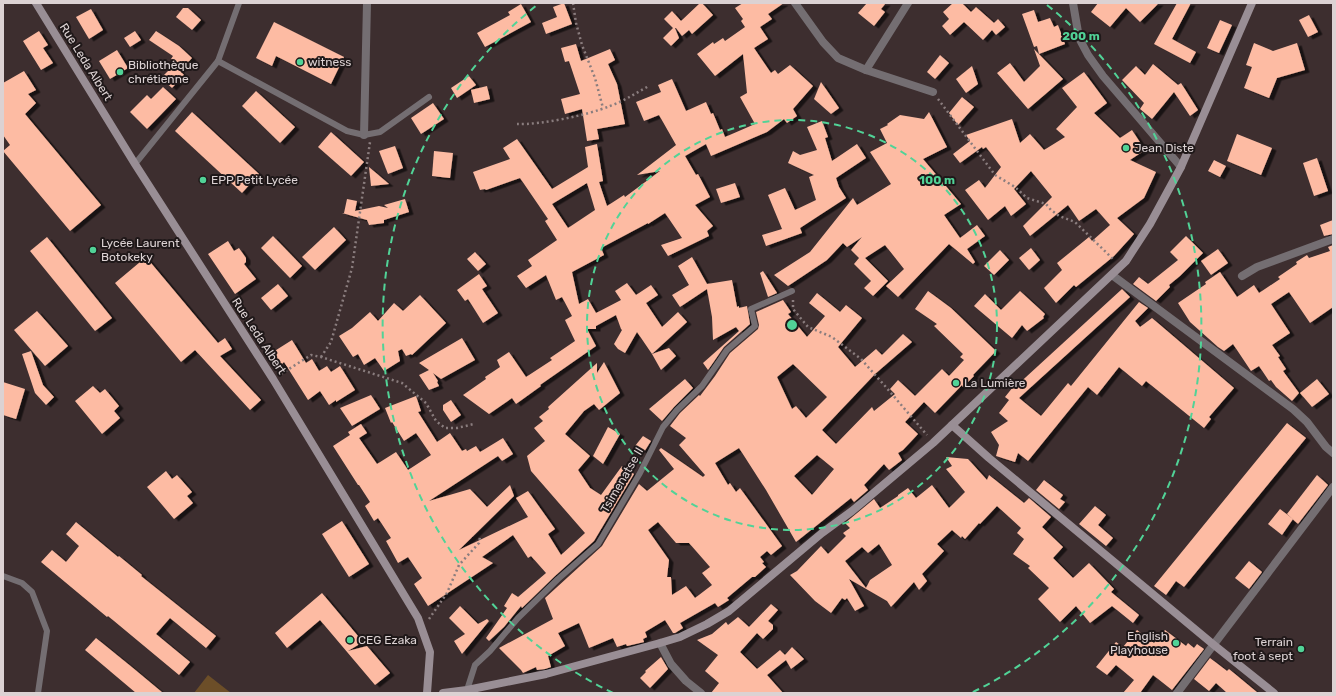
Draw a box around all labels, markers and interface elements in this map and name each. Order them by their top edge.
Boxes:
street label: Rue Leda Albert [57,21,116,104]
text: 200 m [1062,29,1100,43]
place label: witness [308,55,351,69]
marker: witness [295,57,305,67]
place label: Bibliothèque chrétienne [128,58,199,86]
marker: Bibliothèque chrétienne [115,67,125,77]
place label: Jean Diste [1134,141,1194,155]
marker: Jean Diste [1121,143,1131,153]
place label: EPP Petit Lycée [211,173,298,187]
text: 100 m [919,173,955,187]
marker: EPP Petit Lycée [198,175,208,185]
place label: Lycée Laurent Botokeky [101,236,180,264]
marker: Lycée Laurent Botokeky [88,245,98,255]
street label: Rue Leda Albert [229,295,289,377]
centre of rings [785,318,799,332]
place label: La Lumière [964,376,1026,390]
marker: La Lumière [951,378,961,388]
street label: Tsimenatse II [598,445,646,515]
place label: English Playhouse [1110,629,1168,657]
place label: CEG Ezaka [358,633,417,647]
marker: CEG Ezaka [345,635,355,645]
place label: Terrain foot à sept [1233,635,1293,663]
marker: English Playhouse [1171,638,1181,648]
marker: Terrain foot à sept [1296,644,1306,654]

